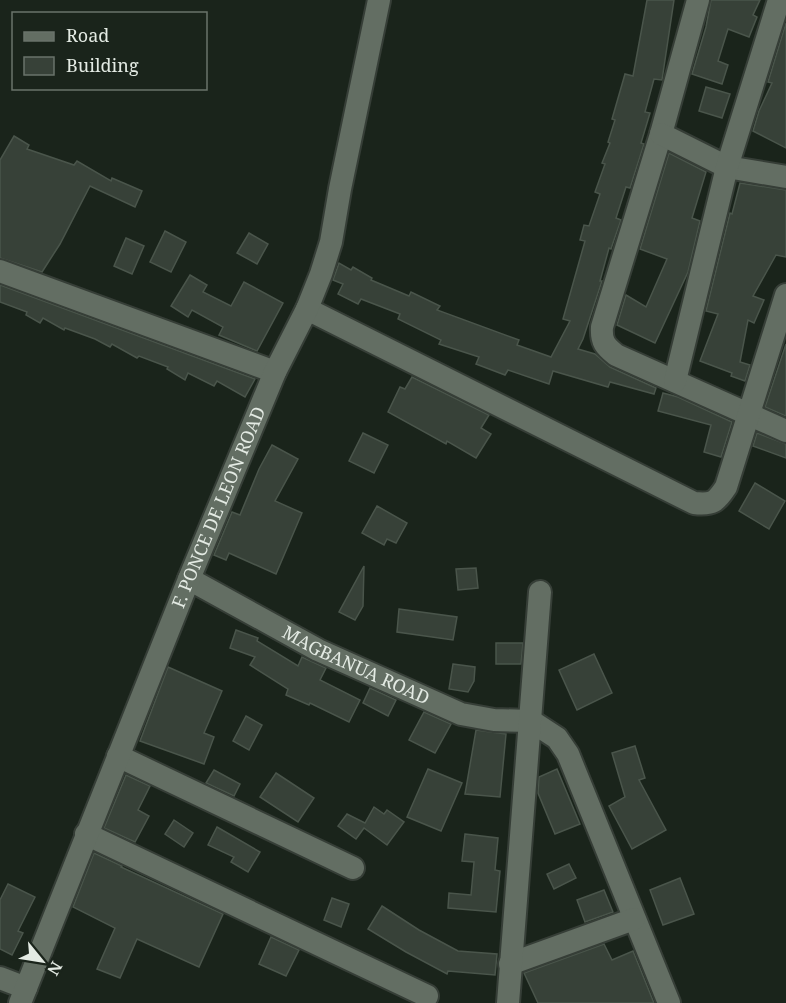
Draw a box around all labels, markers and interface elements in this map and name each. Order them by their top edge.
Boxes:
legend [12,12,207,90]
text: Road [66,23,109,47]
text: Building [66,53,139,77]
street label: F. PONCE DE LEON ROAD [166,403,270,611]
street label: MAGBANUA ROAD [278,620,434,709]
north arrow [12,931,72,991]
text: N [42,958,68,980]

